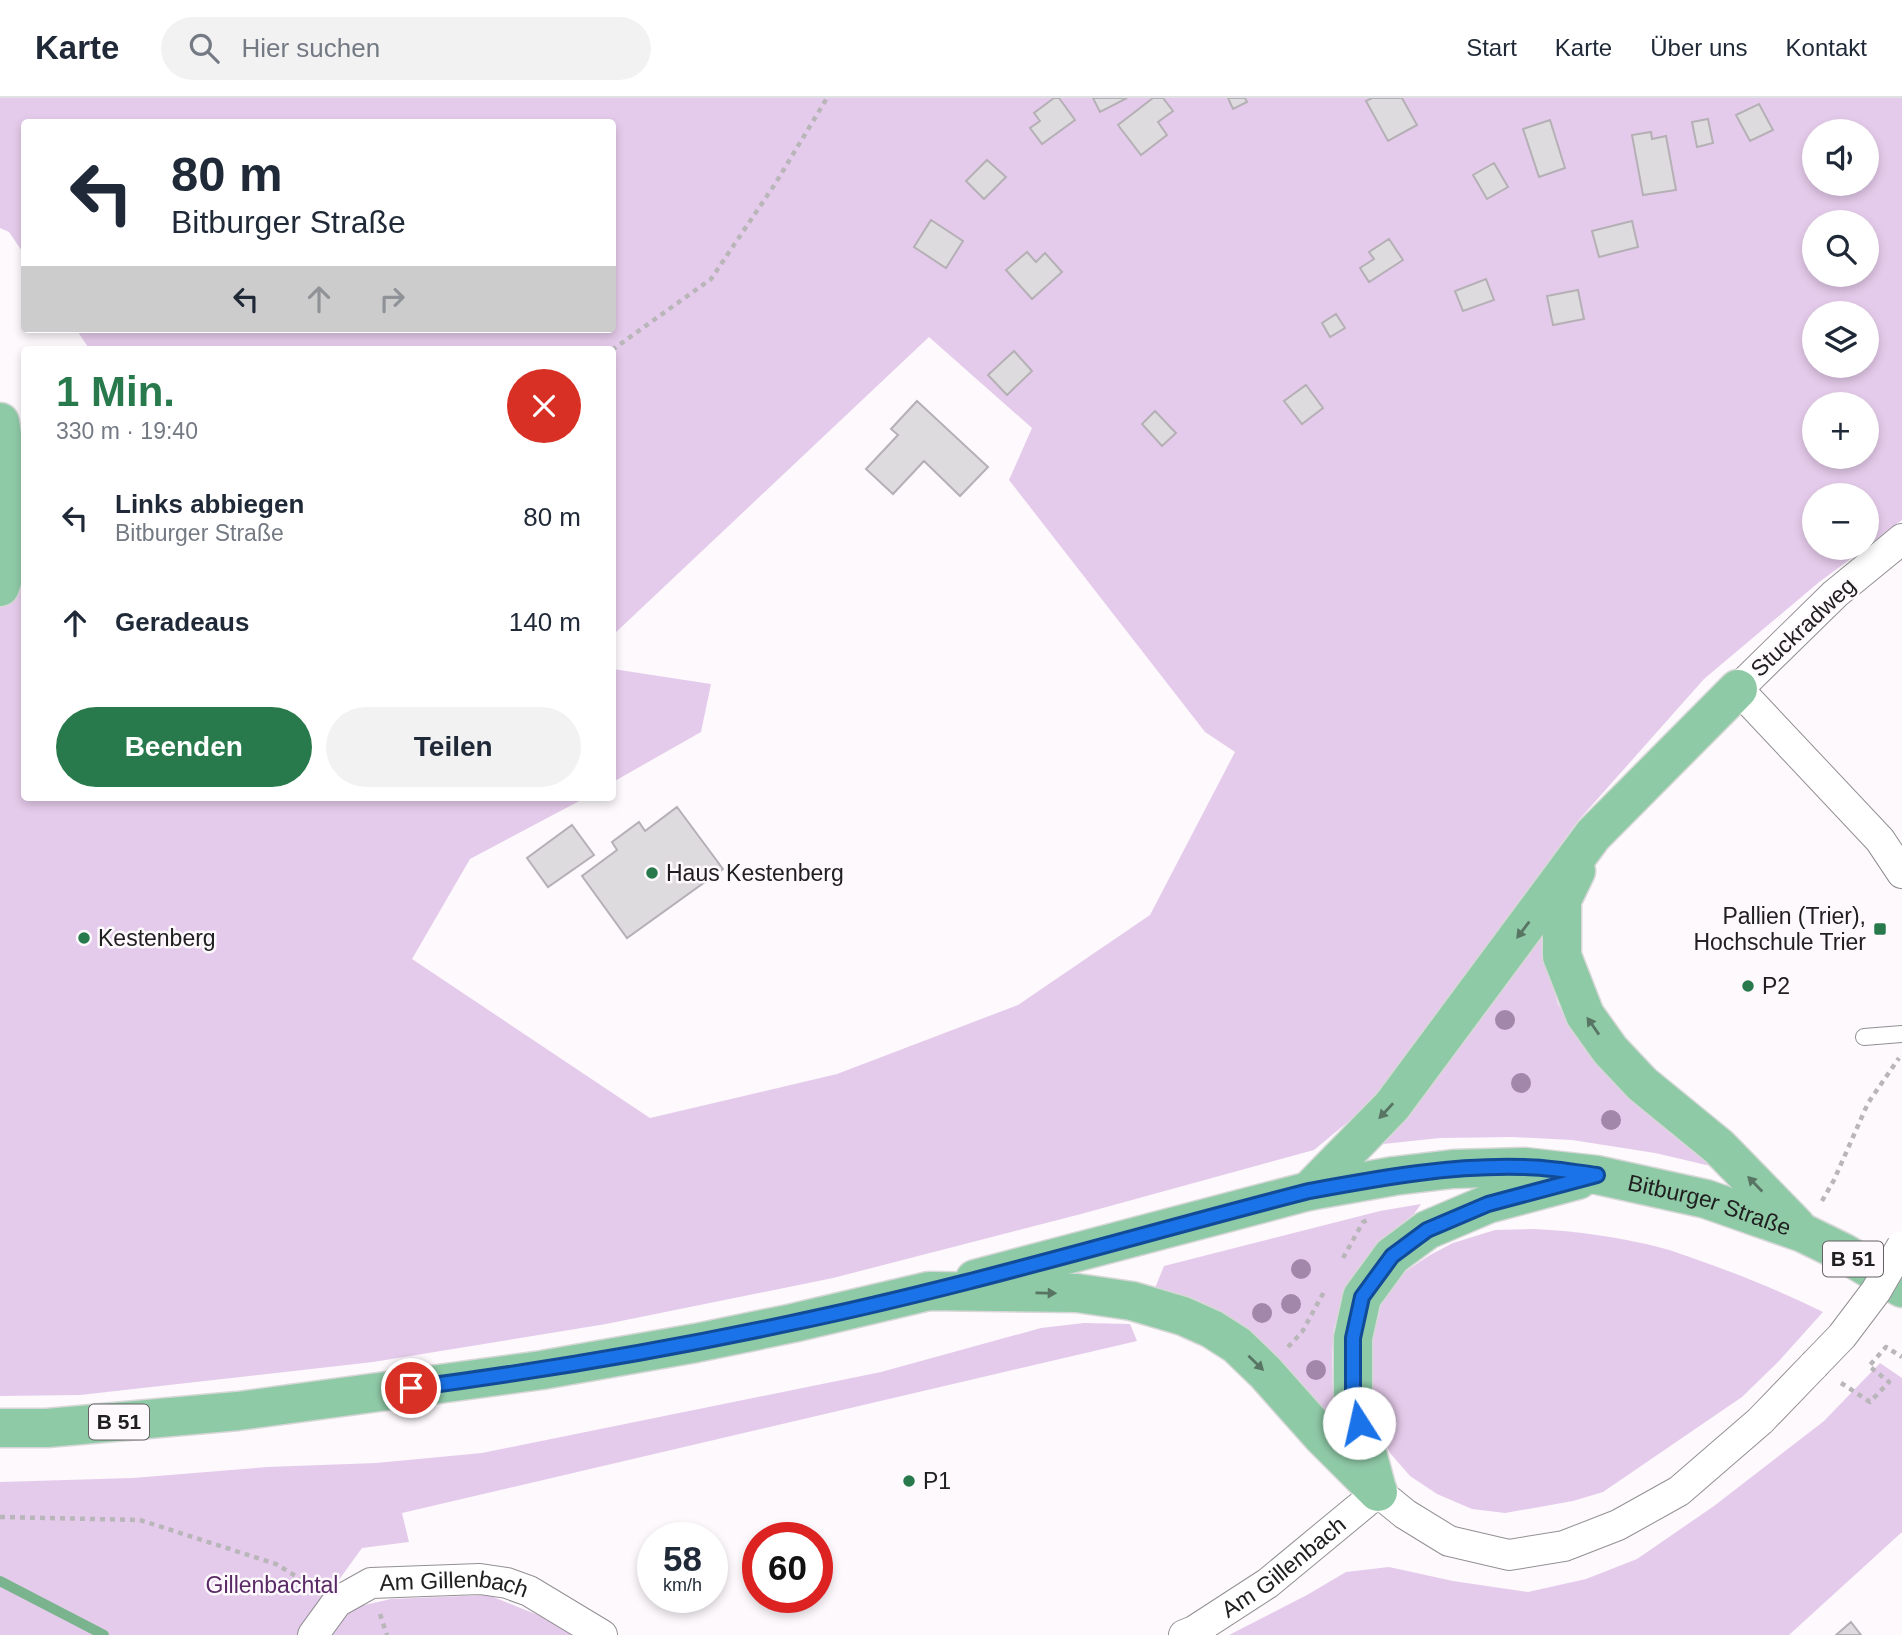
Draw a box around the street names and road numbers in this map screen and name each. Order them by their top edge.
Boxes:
street label: Stuckradweg [1746,572,1860,682]
street label: Bitburger Straße [1625,1169,1794,1241]
road number: B 51 [1823,1242,1883,1276]
road number: B 51 [89,1404,149,1440]
street label: Am Gillenbach [1217,1511,1351,1623]
street label: Am Gillenbach [379,1566,532,1603]

